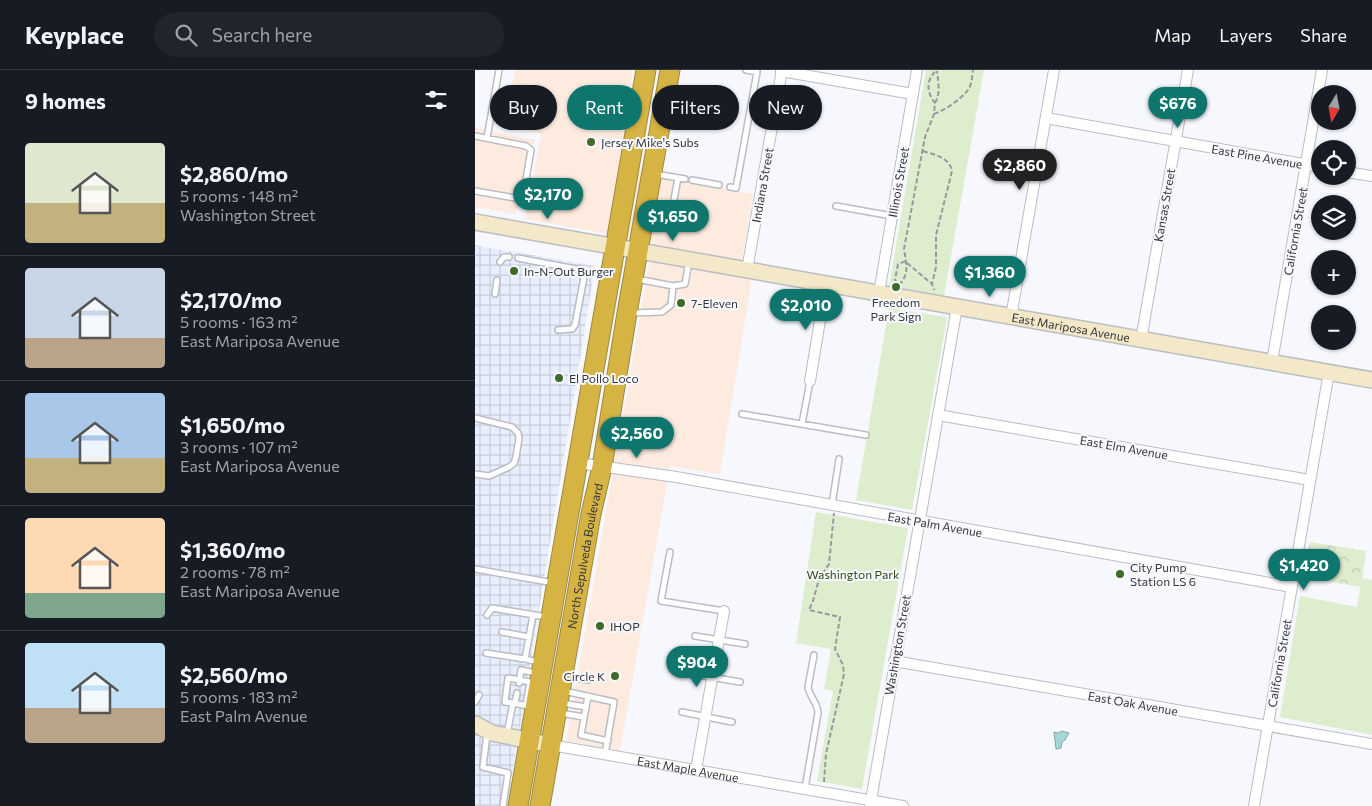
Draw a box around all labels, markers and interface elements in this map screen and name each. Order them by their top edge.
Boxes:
search box [154,12,504,57]
text: Keyplace [25,20,124,49]
icon: search [172,21,200,49]
text: Search here [212,23,312,46]
text: Map [1154,24,1191,46]
text: Layers [1219,24,1272,46]
text: Share [1300,24,1347,46]
chip: Buy [490,85,557,130]
chip: Rent [567,85,642,130]
chip: Filters [652,85,739,130]
chip: New [749,85,822,130]
north arrow [1311,85,1356,130]
map controls [1311,85,1356,350]
icon: filters [422,86,450,114]
pin: $676 [1148,87,1208,129]
text: 9 homes [25,88,106,113]
text: $676 [1159,93,1197,112]
place label: Jersey Mike's Subs [601,135,699,150]
marker: Jersey Mike's Subs [585,136,597,148]
button: locate [1311,140,1356,185]
street label: East Pine Avenue [1210,141,1304,171]
street label: Indiana Street [749,146,775,224]
street label: Illinois Street [885,146,911,218]
pin: $2,860 [979,148,1061,191]
text: $2,860 [994,155,1046,174]
text: $2,860/mo [180,161,288,186]
icon: home [65,163,125,223]
street label: Kansas Street [1151,167,1177,243]
pin: $2,170 [507,178,589,220]
text: $2,170 [524,184,572,203]
text: 5 rooms · 148 m² [180,186,298,205]
street label: California Street [1280,186,1310,276]
button: layers [1311,195,1356,240]
pin: $1,650 [632,200,714,242]
text: Washington Street [180,205,316,224]
text: $1,650 [648,206,698,225]
button: + [1311,250,1356,295]
pin: $1,360 [949,256,1031,298]
text: $1,360 [965,262,1015,281]
place label: In-N-Out Burger [524,264,614,278]
marker: In-N-Out Burger [508,265,520,277]
marker: Freedom Park Sign [890,281,902,293]
text: $2,170/mo [180,287,282,312]
icon: home [65,288,125,348]
pin: $2,010 [765,288,847,331]
text: $2,010 [781,295,831,314]
place label: Freedom Park Sign [871,295,921,323]
place label: 7-Eleven [691,296,738,310]
marker: 7-Eleven [675,297,687,309]
button: − [1311,305,1356,350]
street label: East Mariposa Avenue [1011,310,1131,344]
text: 5 rooms · 163 m² [180,312,298,331]
text: East Mariposa Avenue [180,331,340,350]
place label: El Pollo Loco [569,371,639,385]
marker: El Pollo Loco [553,372,565,384]
text: $1,650/mo [180,412,285,437]
icon: home [65,413,125,473]
pin: $2,560 [596,416,678,459]
text: $2,560 [611,423,663,442]
street label: East Elm Avenue [1079,432,1169,462]
text: 3 rooms · 107 m² [180,437,298,456]
text: East Mariposa Avenue [180,456,340,475]
street label: North Sepulveda Boulevard [564,482,605,630]
street label: East Palm Avenue [887,509,983,539]
text: $1,360/mo [180,537,285,562]
icon: home [65,538,125,598]
pin: $1,420 [1263,548,1345,591]
text: $1,420 [1279,555,1329,574]
place label: City Pump Station LS 6 [1130,560,1196,588]
text: 2 rooms · 78 m² [180,562,290,581]
park label: Washington Park [807,567,900,581]
marker: City Pump Station LS 6 [1114,568,1126,580]
text: East Mariposa Avenue [180,581,340,600]
street label: Washington Street [881,594,913,696]
street label: California Street [1264,618,1294,708]
place label: IHOP [610,619,640,633]
marker: IHOP [594,620,606,632]
pin: $904 [667,646,727,688]
text: $904 [677,652,717,671]
text: $2,560/mo [180,662,288,687]
icon: home [65,663,125,723]
place label: Circle K [563,669,605,683]
marker: Circle K [609,670,621,682]
text: 5 rooms · 183 m² [180,687,298,706]
street label: East Oak Avenue [1087,688,1179,718]
text: East Palm Avenue [180,706,308,725]
street label: East Maple Avenue [636,753,740,784]

